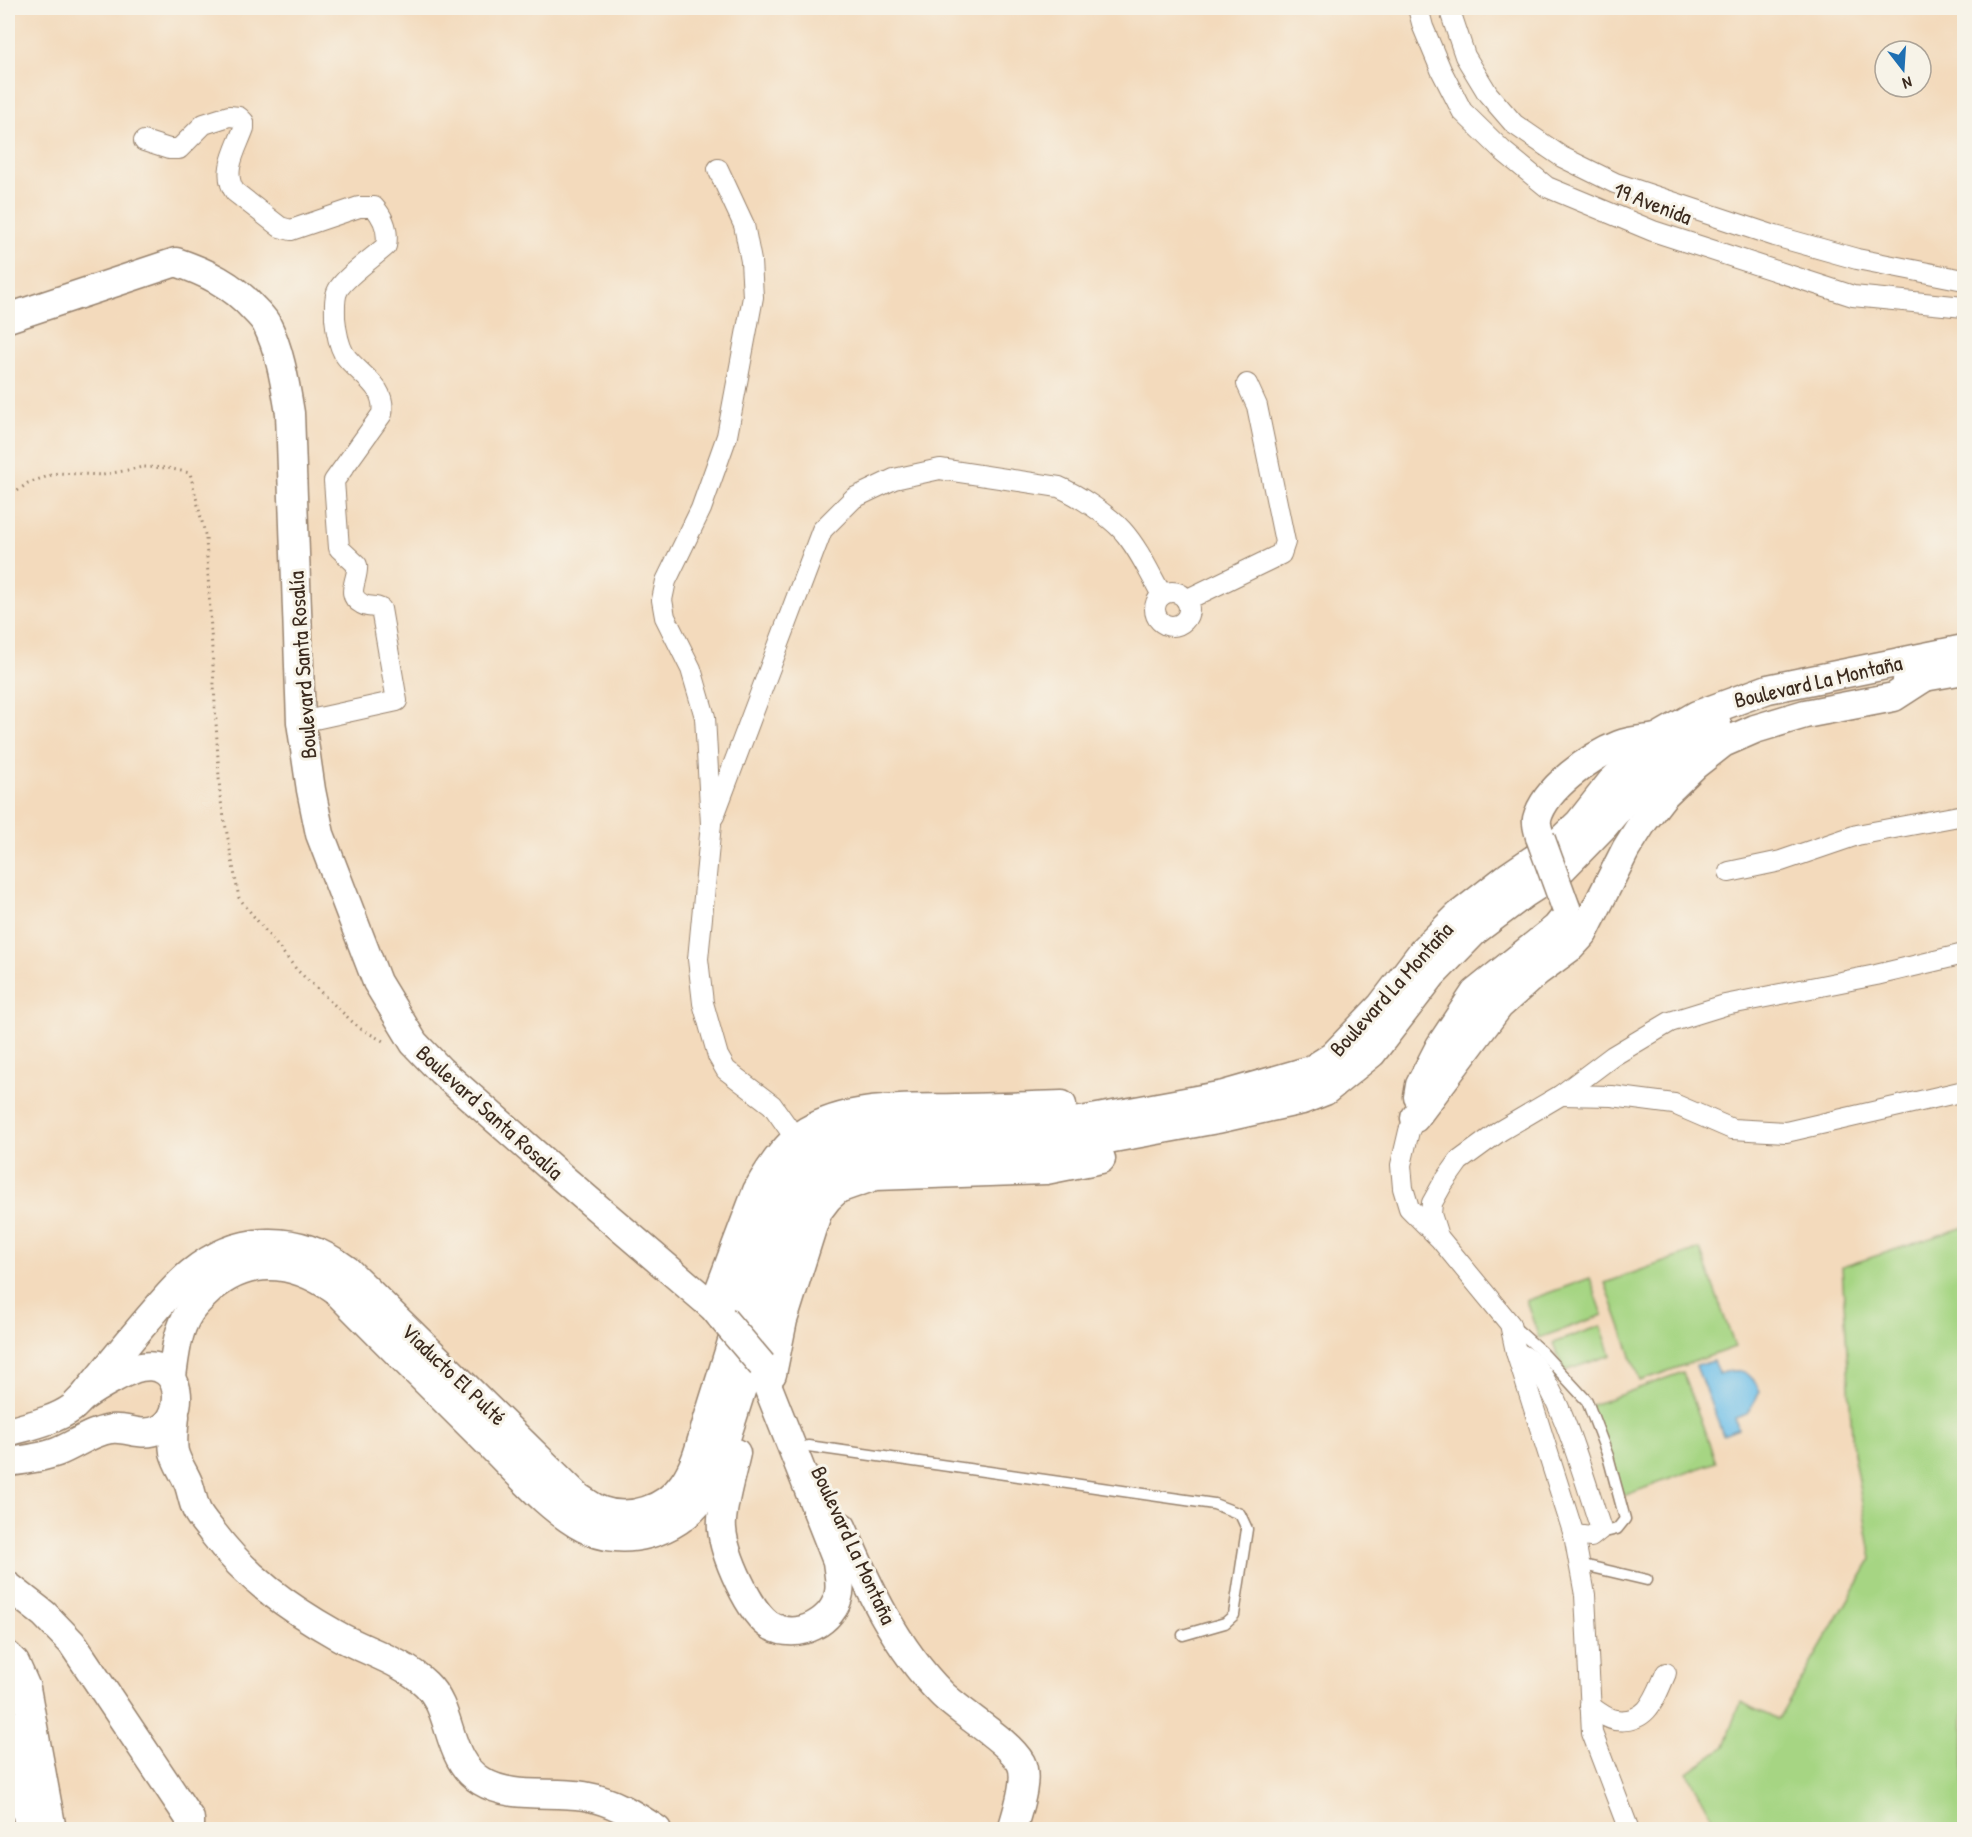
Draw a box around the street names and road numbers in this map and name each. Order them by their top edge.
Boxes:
street label: 19 Avenida [1610,174,1697,232]
street label: Boulevard Santa Rosalía [280,570,324,760]
street label: Boulevard La Montaña [1731,647,1905,715]
street label: Boulevard La Montaña [1322,915,1460,1063]
street label: Boulevard Santa Rosalía [410,1038,570,1186]
street label: Viaducto El Pulté [395,1316,513,1432]
street label: Boulevard La Montaña [804,1461,904,1629]

